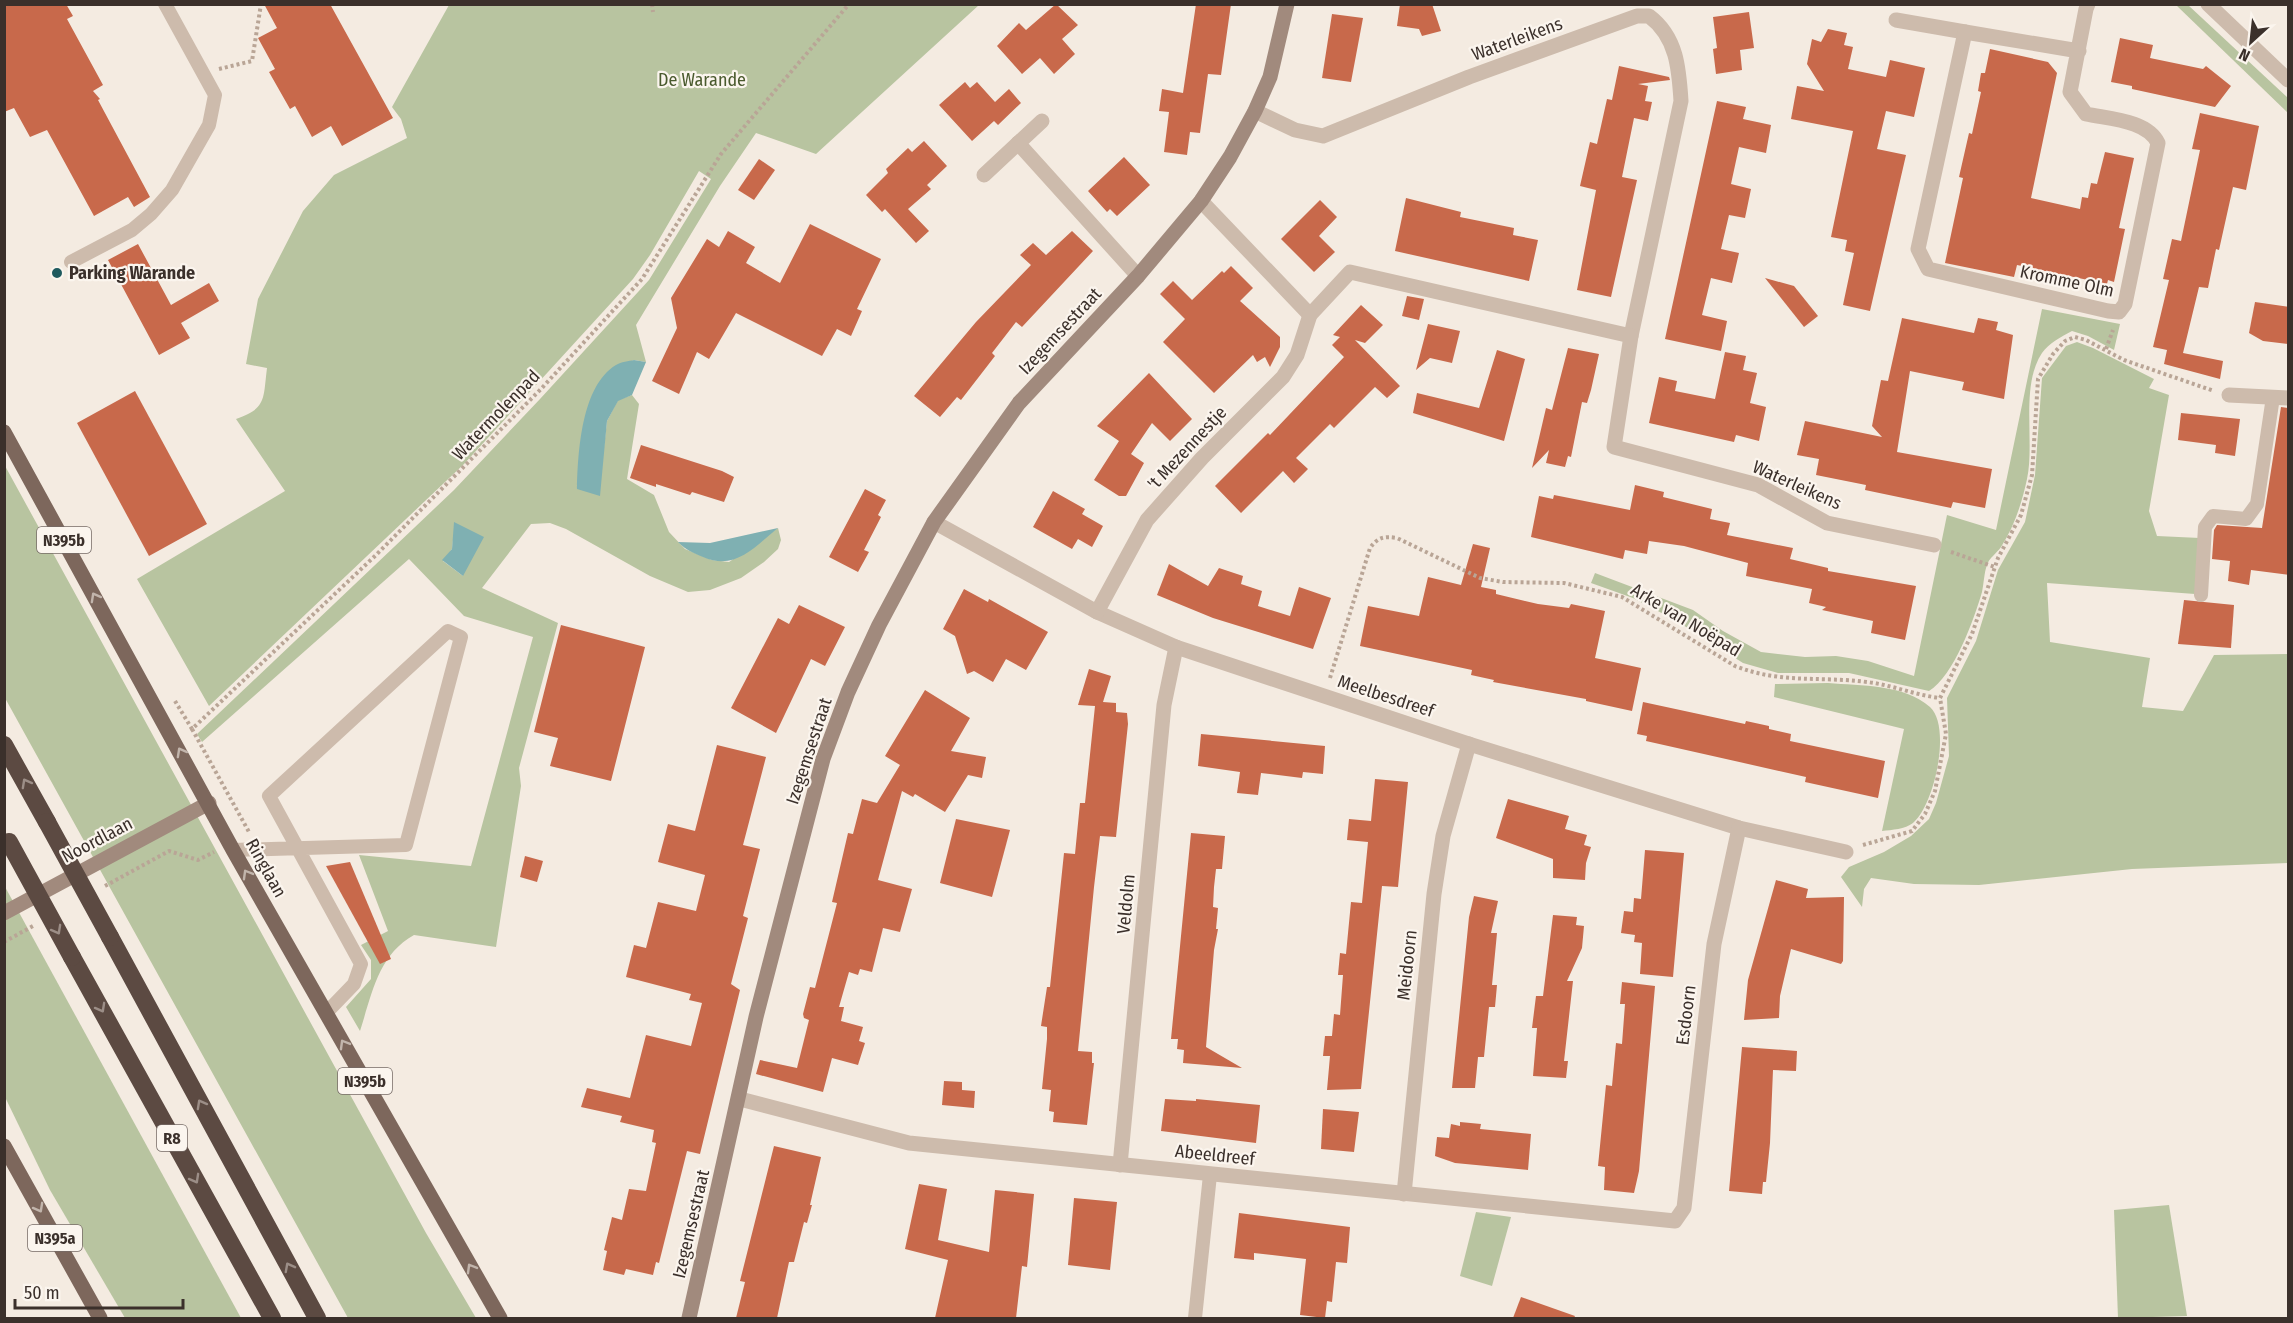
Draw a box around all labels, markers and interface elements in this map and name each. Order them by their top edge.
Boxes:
street label: Waterleikens [1469,12,1566,66]
north arrow [2221,12,2281,72]
text: N [2236,44,2253,66]
park label: De Warande [658,69,746,91]
street label: Kromme Olm [2018,260,2116,302]
place label: Parking Warande [69,262,195,284]
marker: Parking Warande [50,266,64,280]
street label: Izegemsestraat [1014,283,1106,379]
street label: Watermolenpad [448,365,544,465]
street label: 't Mezennestje [1143,402,1231,494]
street label: Waterleikens [1749,456,1845,514]
road number: N395b [37,527,91,553]
street label: Arke van Noëpad [1627,578,1745,662]
one-way arrow [91,593,102,603]
street label: Meelbesdreef [1335,670,1438,722]
street label: Izegemsestraat [781,695,837,807]
one-way arrow [177,748,188,758]
one-way arrow [22,779,33,790]
street label: Noordlaan [58,812,136,868]
street label: Ringlaan [241,835,291,901]
one-way arrow [243,870,254,880]
street label: Veldolm [1112,873,1140,935]
one-way arrow [50,924,61,934]
street label: Meidoorn [1392,929,1422,1001]
street label: Esdoorn [1671,984,1701,1046]
one-way arrow [93,1002,105,1012]
one-way arrow [339,1040,351,1050]
road number: N395b [338,1068,392,1094]
one-way arrow [197,1100,208,1110]
road number: R8 [157,1125,187,1151]
street label: Abeeldreef [1174,1140,1258,1170]
street label: Izegemsestraat [668,1167,714,1280]
one-way arrow [188,1173,199,1183]
one-way arrow [32,1202,43,1212]
road number: N395a [28,1225,82,1251]
one-way arrow [285,1263,296,1273]
one-way arrow [467,1264,479,1274]
scale bar [15,1272,183,1310]
text: 50 m [24,1282,60,1304]

